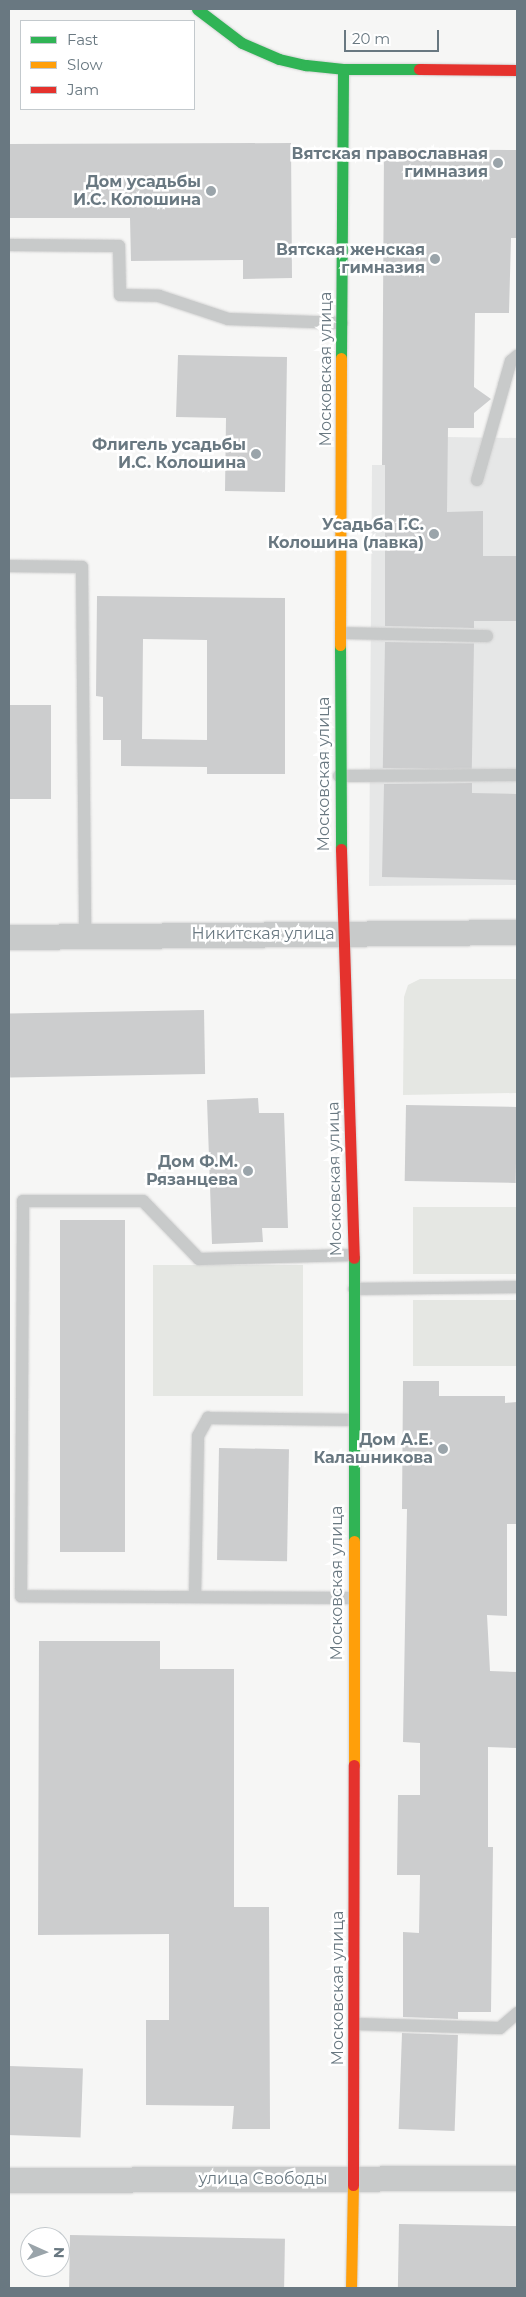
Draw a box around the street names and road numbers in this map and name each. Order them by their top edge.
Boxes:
street label: Московская улица [316,292,336,446]
street label: Московская улица [314,697,334,851]
street label: Никитская улица [192,924,334,944]
street label: Московская улица [324,1101,346,1257]
street label: Московская улица [327,1506,347,1660]
street label: Московская улица [328,1911,348,2065]
street label: улица Свободы [198,2169,328,2189]

